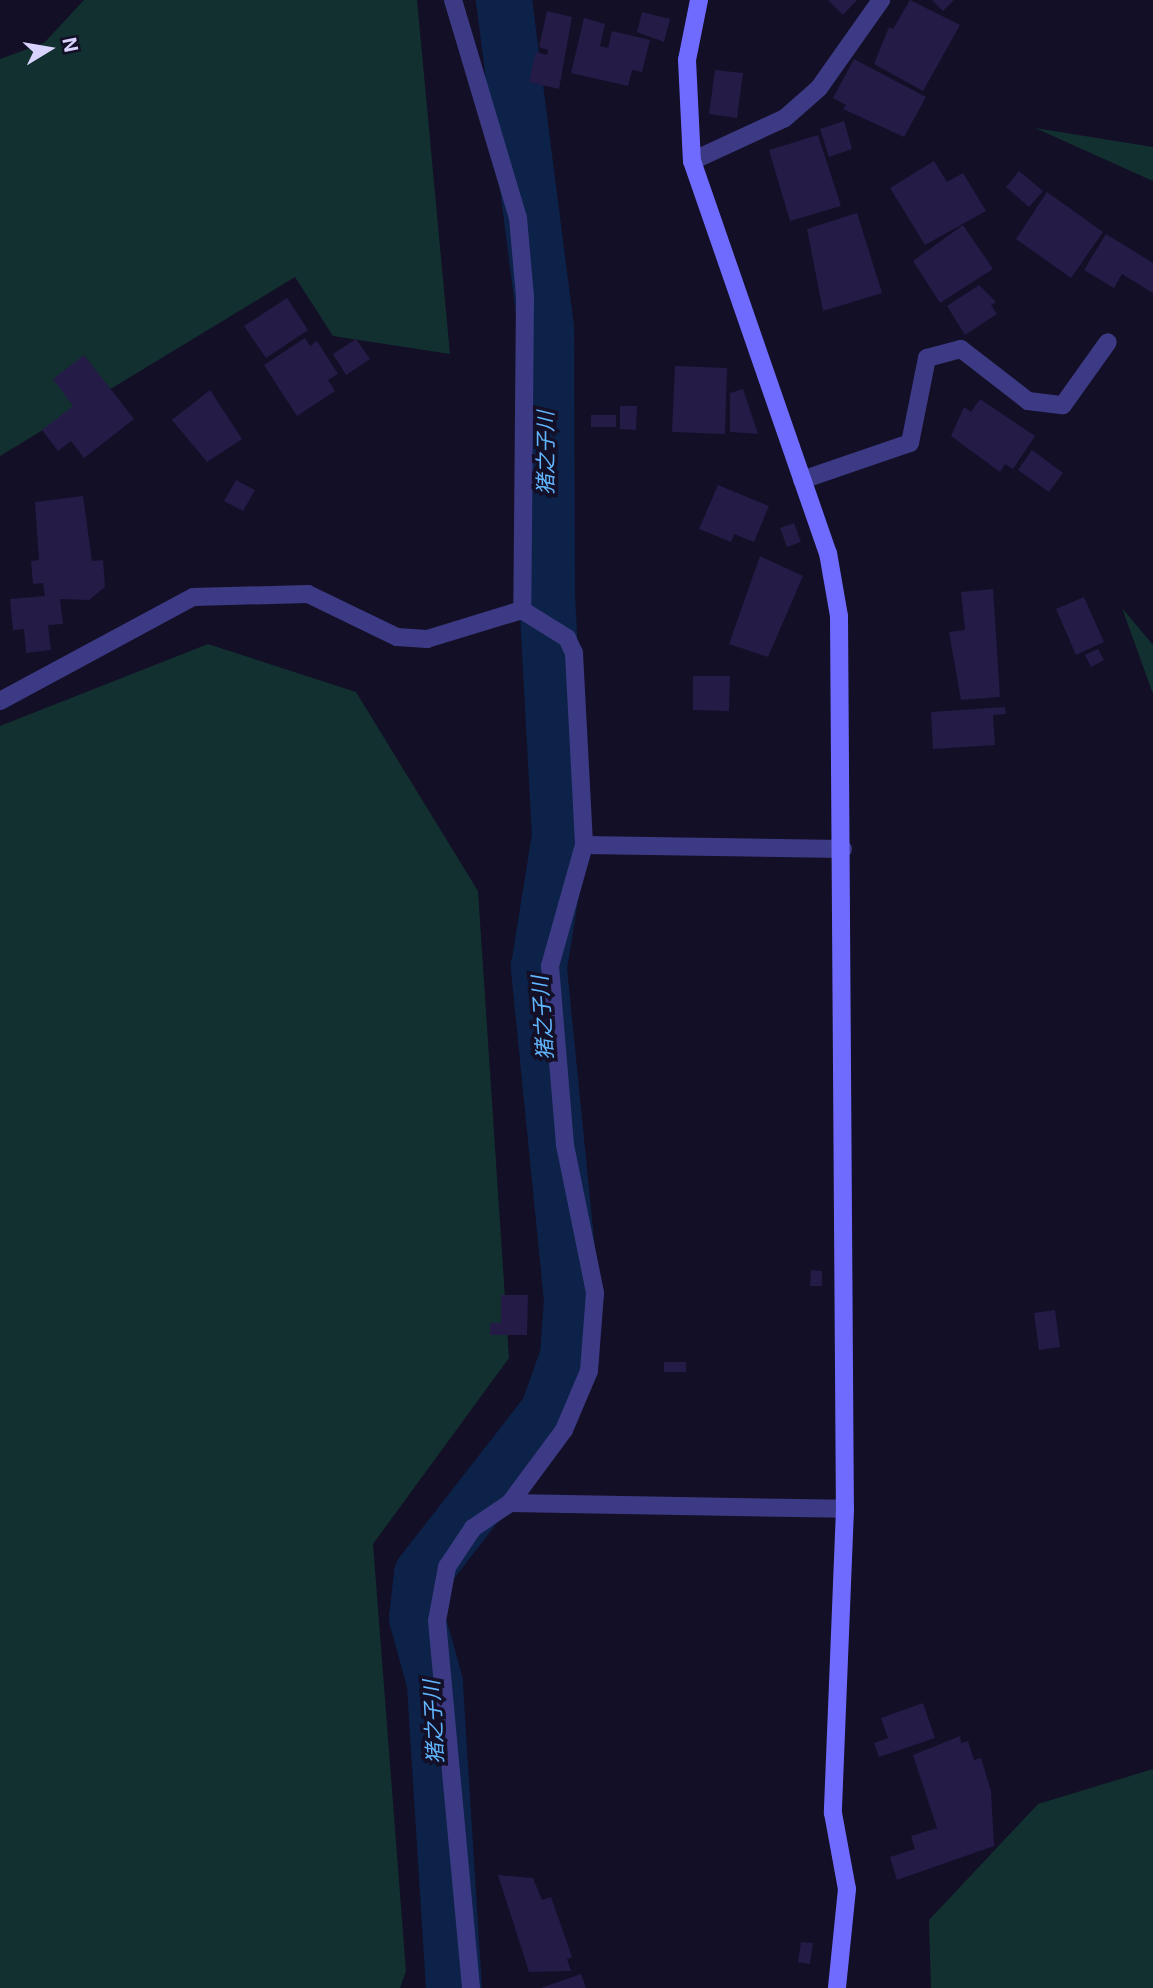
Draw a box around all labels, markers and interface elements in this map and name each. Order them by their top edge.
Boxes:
north arrow [14,14,84,84]
text: N [57,36,83,54]
water label: 猪之子川 [533,411,559,495]
water label: 猪之子川 [528,975,558,1061]
water label: 猪之子川 [419,1679,449,1765]

